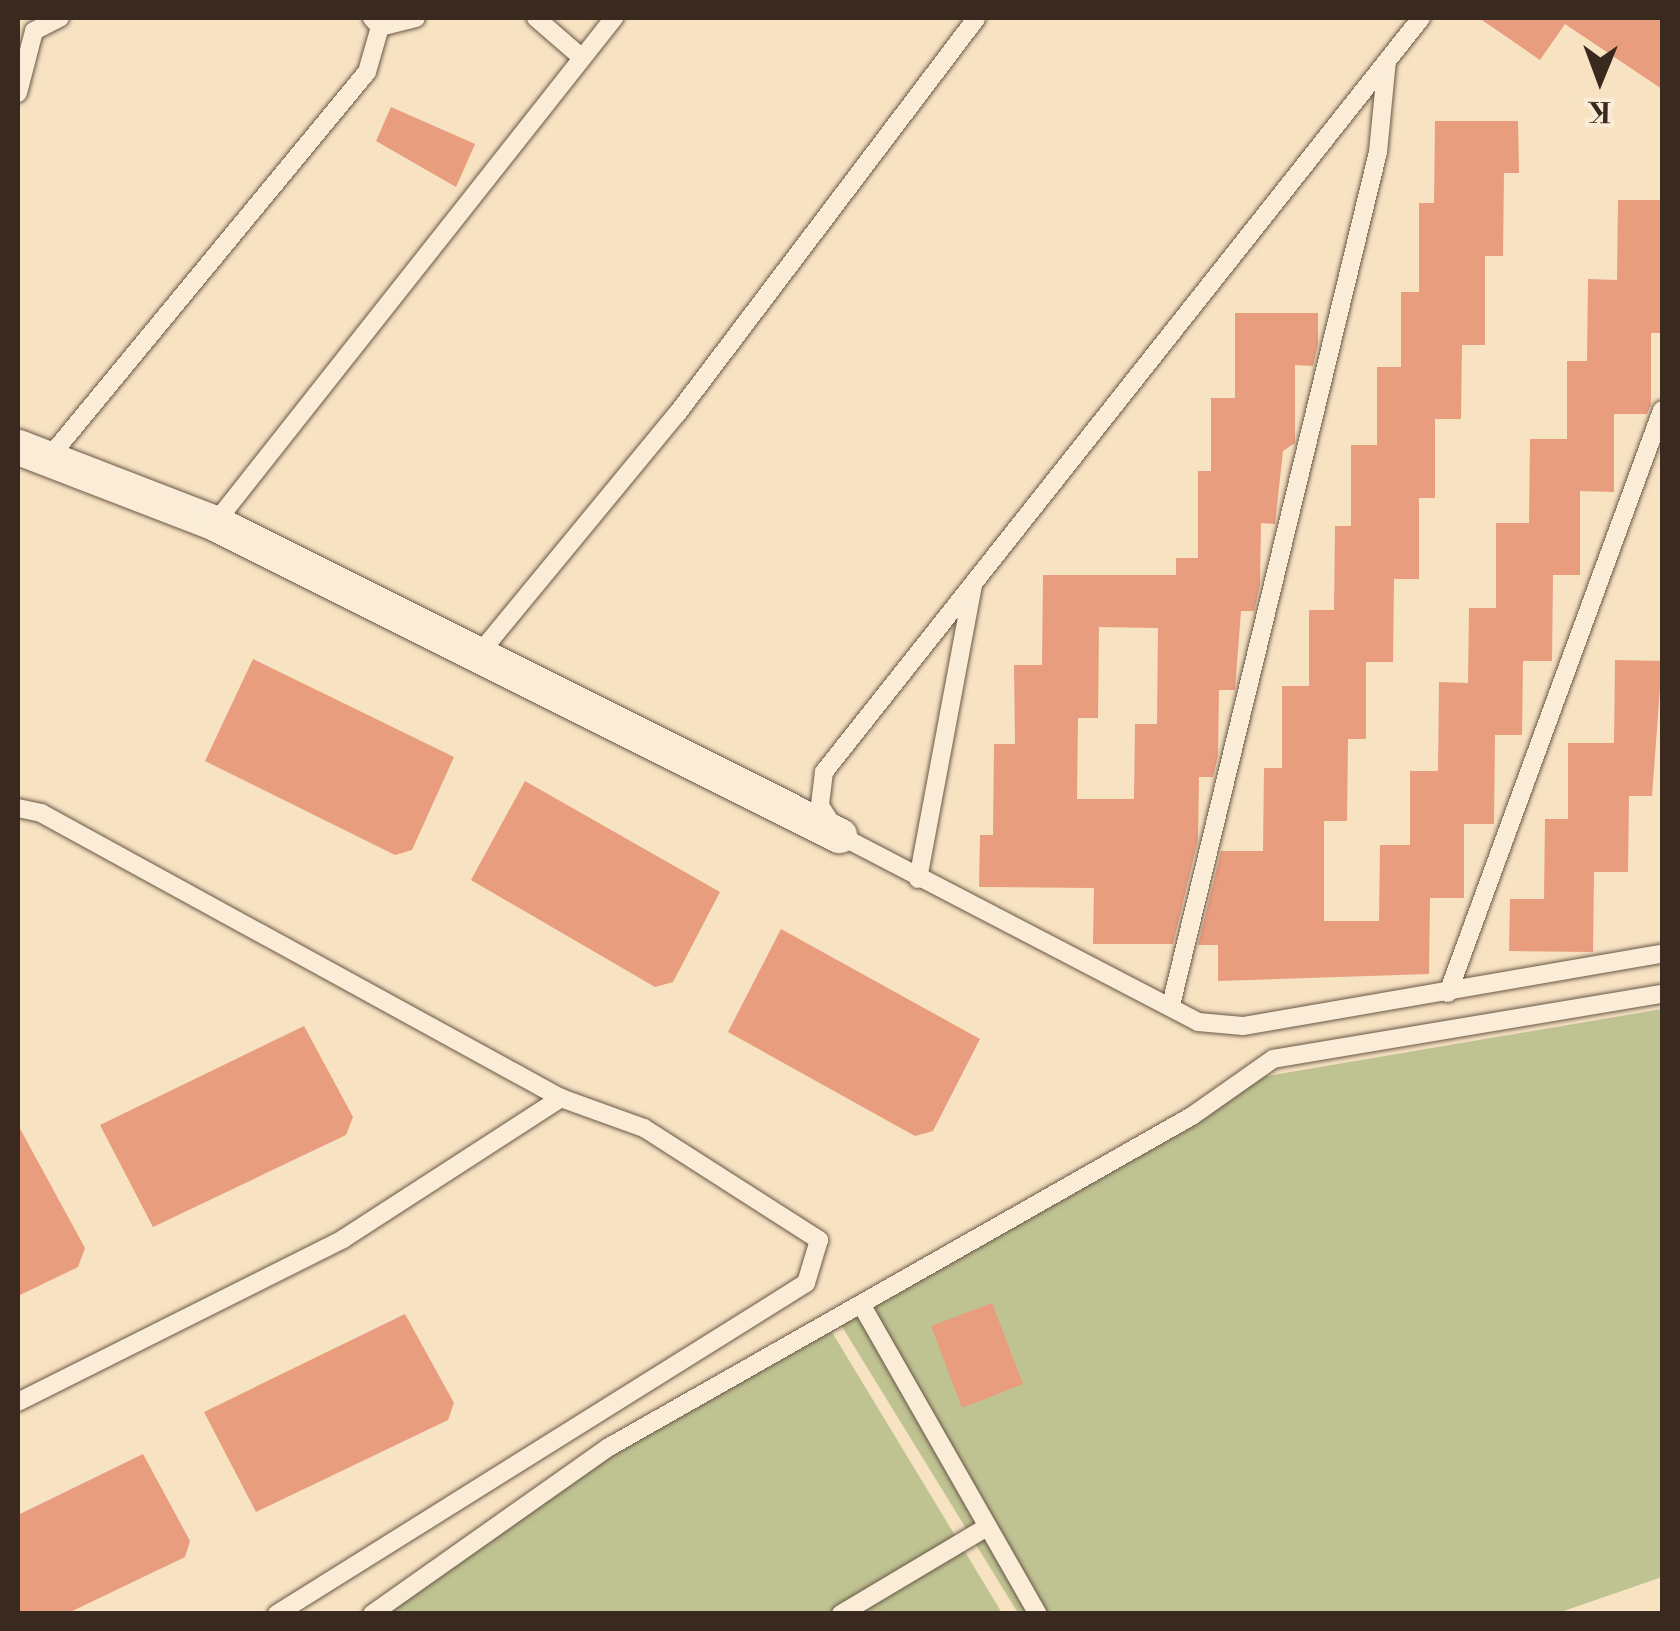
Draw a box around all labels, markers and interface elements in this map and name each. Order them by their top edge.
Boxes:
north arrow [1550,30,1650,130]
text: K [1588,93,1611,128]

